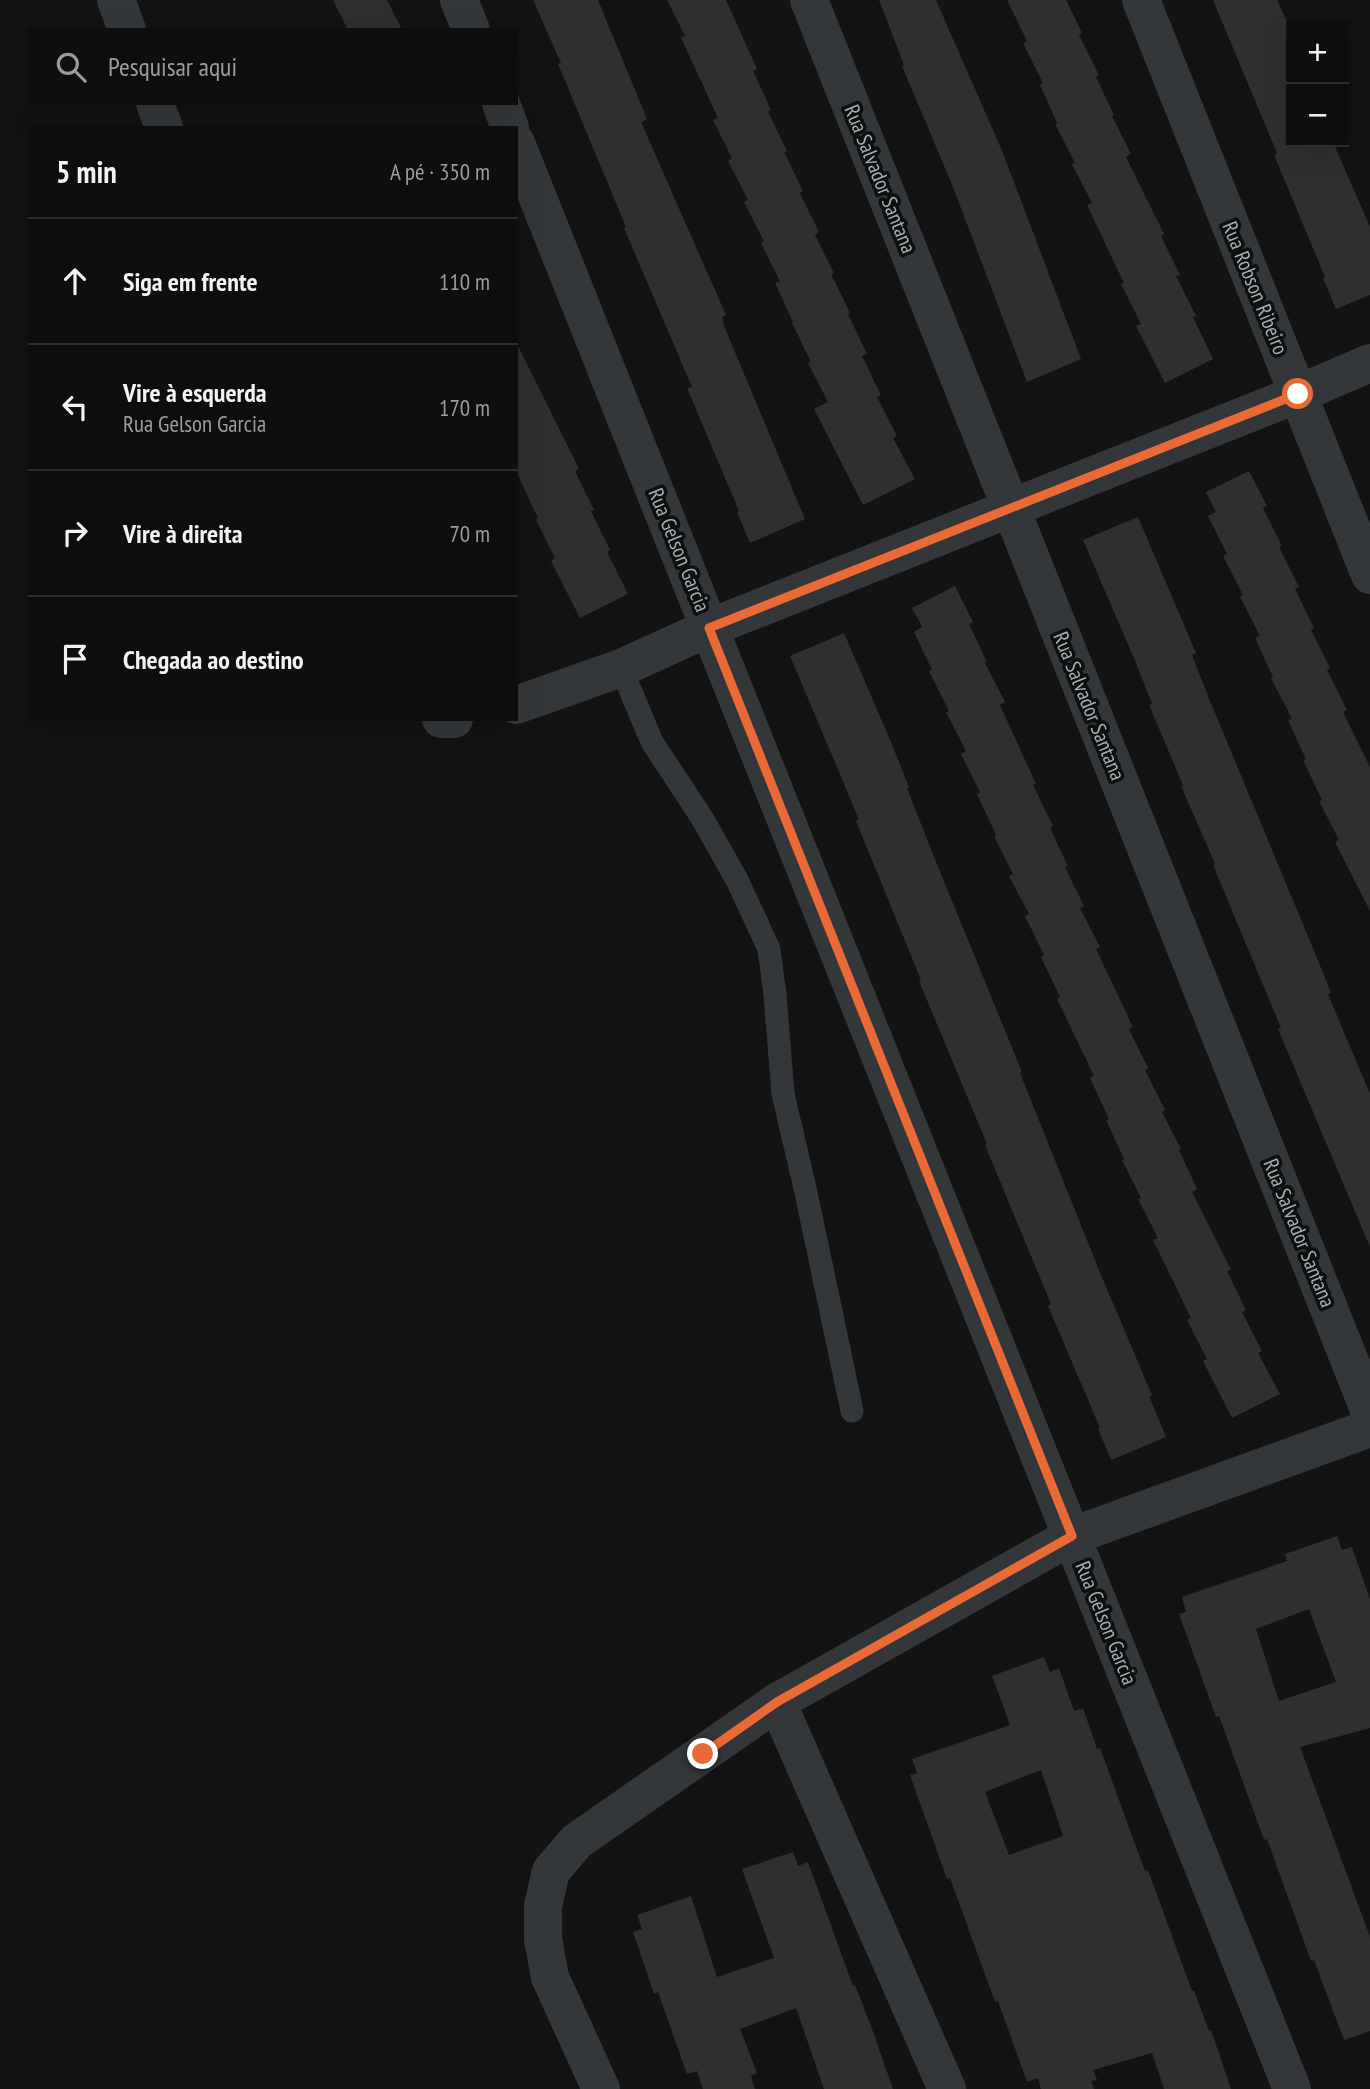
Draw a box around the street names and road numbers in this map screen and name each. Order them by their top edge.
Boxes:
street label: Rua Salvador Santana [838,101,923,257]
street label: Rua Robson Ribeiro [1217,217,1294,358]
street label: Rua Gelson Garcia [642,484,716,615]
street label: Rua Salvador Santana [1047,628,1132,784]
street label: Rua Salvador Santana [1257,1155,1342,1311]
street label: Rua Gelson Garcia [1069,1557,1143,1688]

